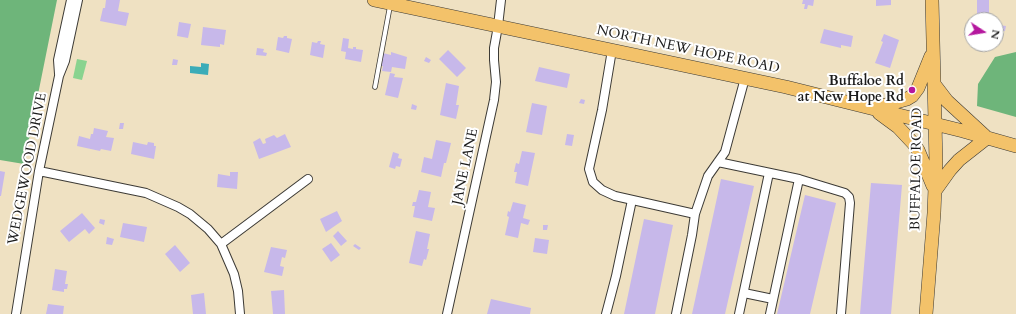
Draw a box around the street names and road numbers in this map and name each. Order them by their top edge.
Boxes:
street label: NORTH NEW HOPE ROAD [595,22,781,78]
street label: WEDGEWOOD DRIVE [5,91,51,247]
street label: BUFFALOE ROAD [908,107,926,231]
street label: JANE LANE [450,127,482,207]

